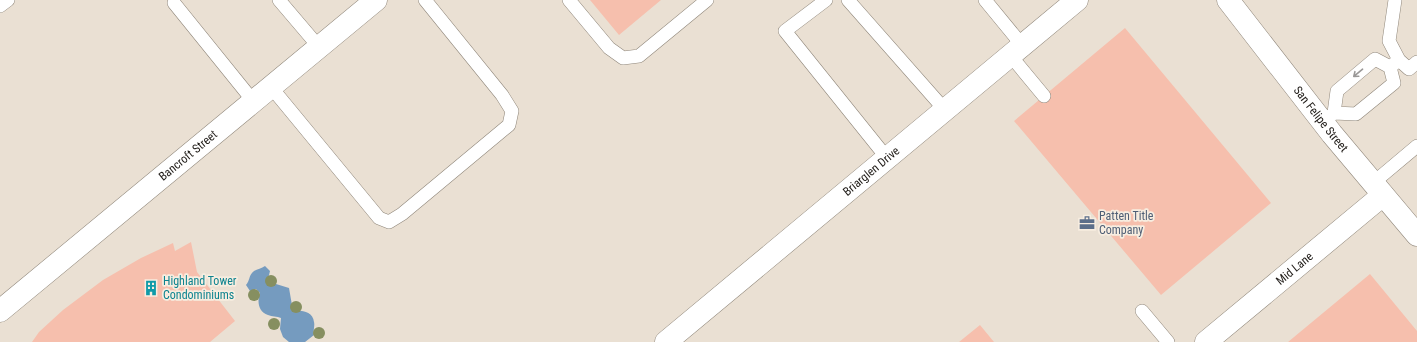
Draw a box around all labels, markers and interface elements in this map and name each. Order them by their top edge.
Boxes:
one-way arrow [1353,68,1363,77]
street label: San Felipe Street [1291,83,1351,155]
street label: Bancroft Street [156,127,220,184]
street label: Briarglen Drive [840,143,903,199]
place label: Patten Title Company [1099,209,1154,237]
office icon: Patten Title Company [1078,214,1096,232]
street label: Mid Lane [1273,249,1316,288]
place label: Highland Tower Condominiums [163,274,237,302]
building icon: Highland Tower Condominiums [142,279,160,297]

